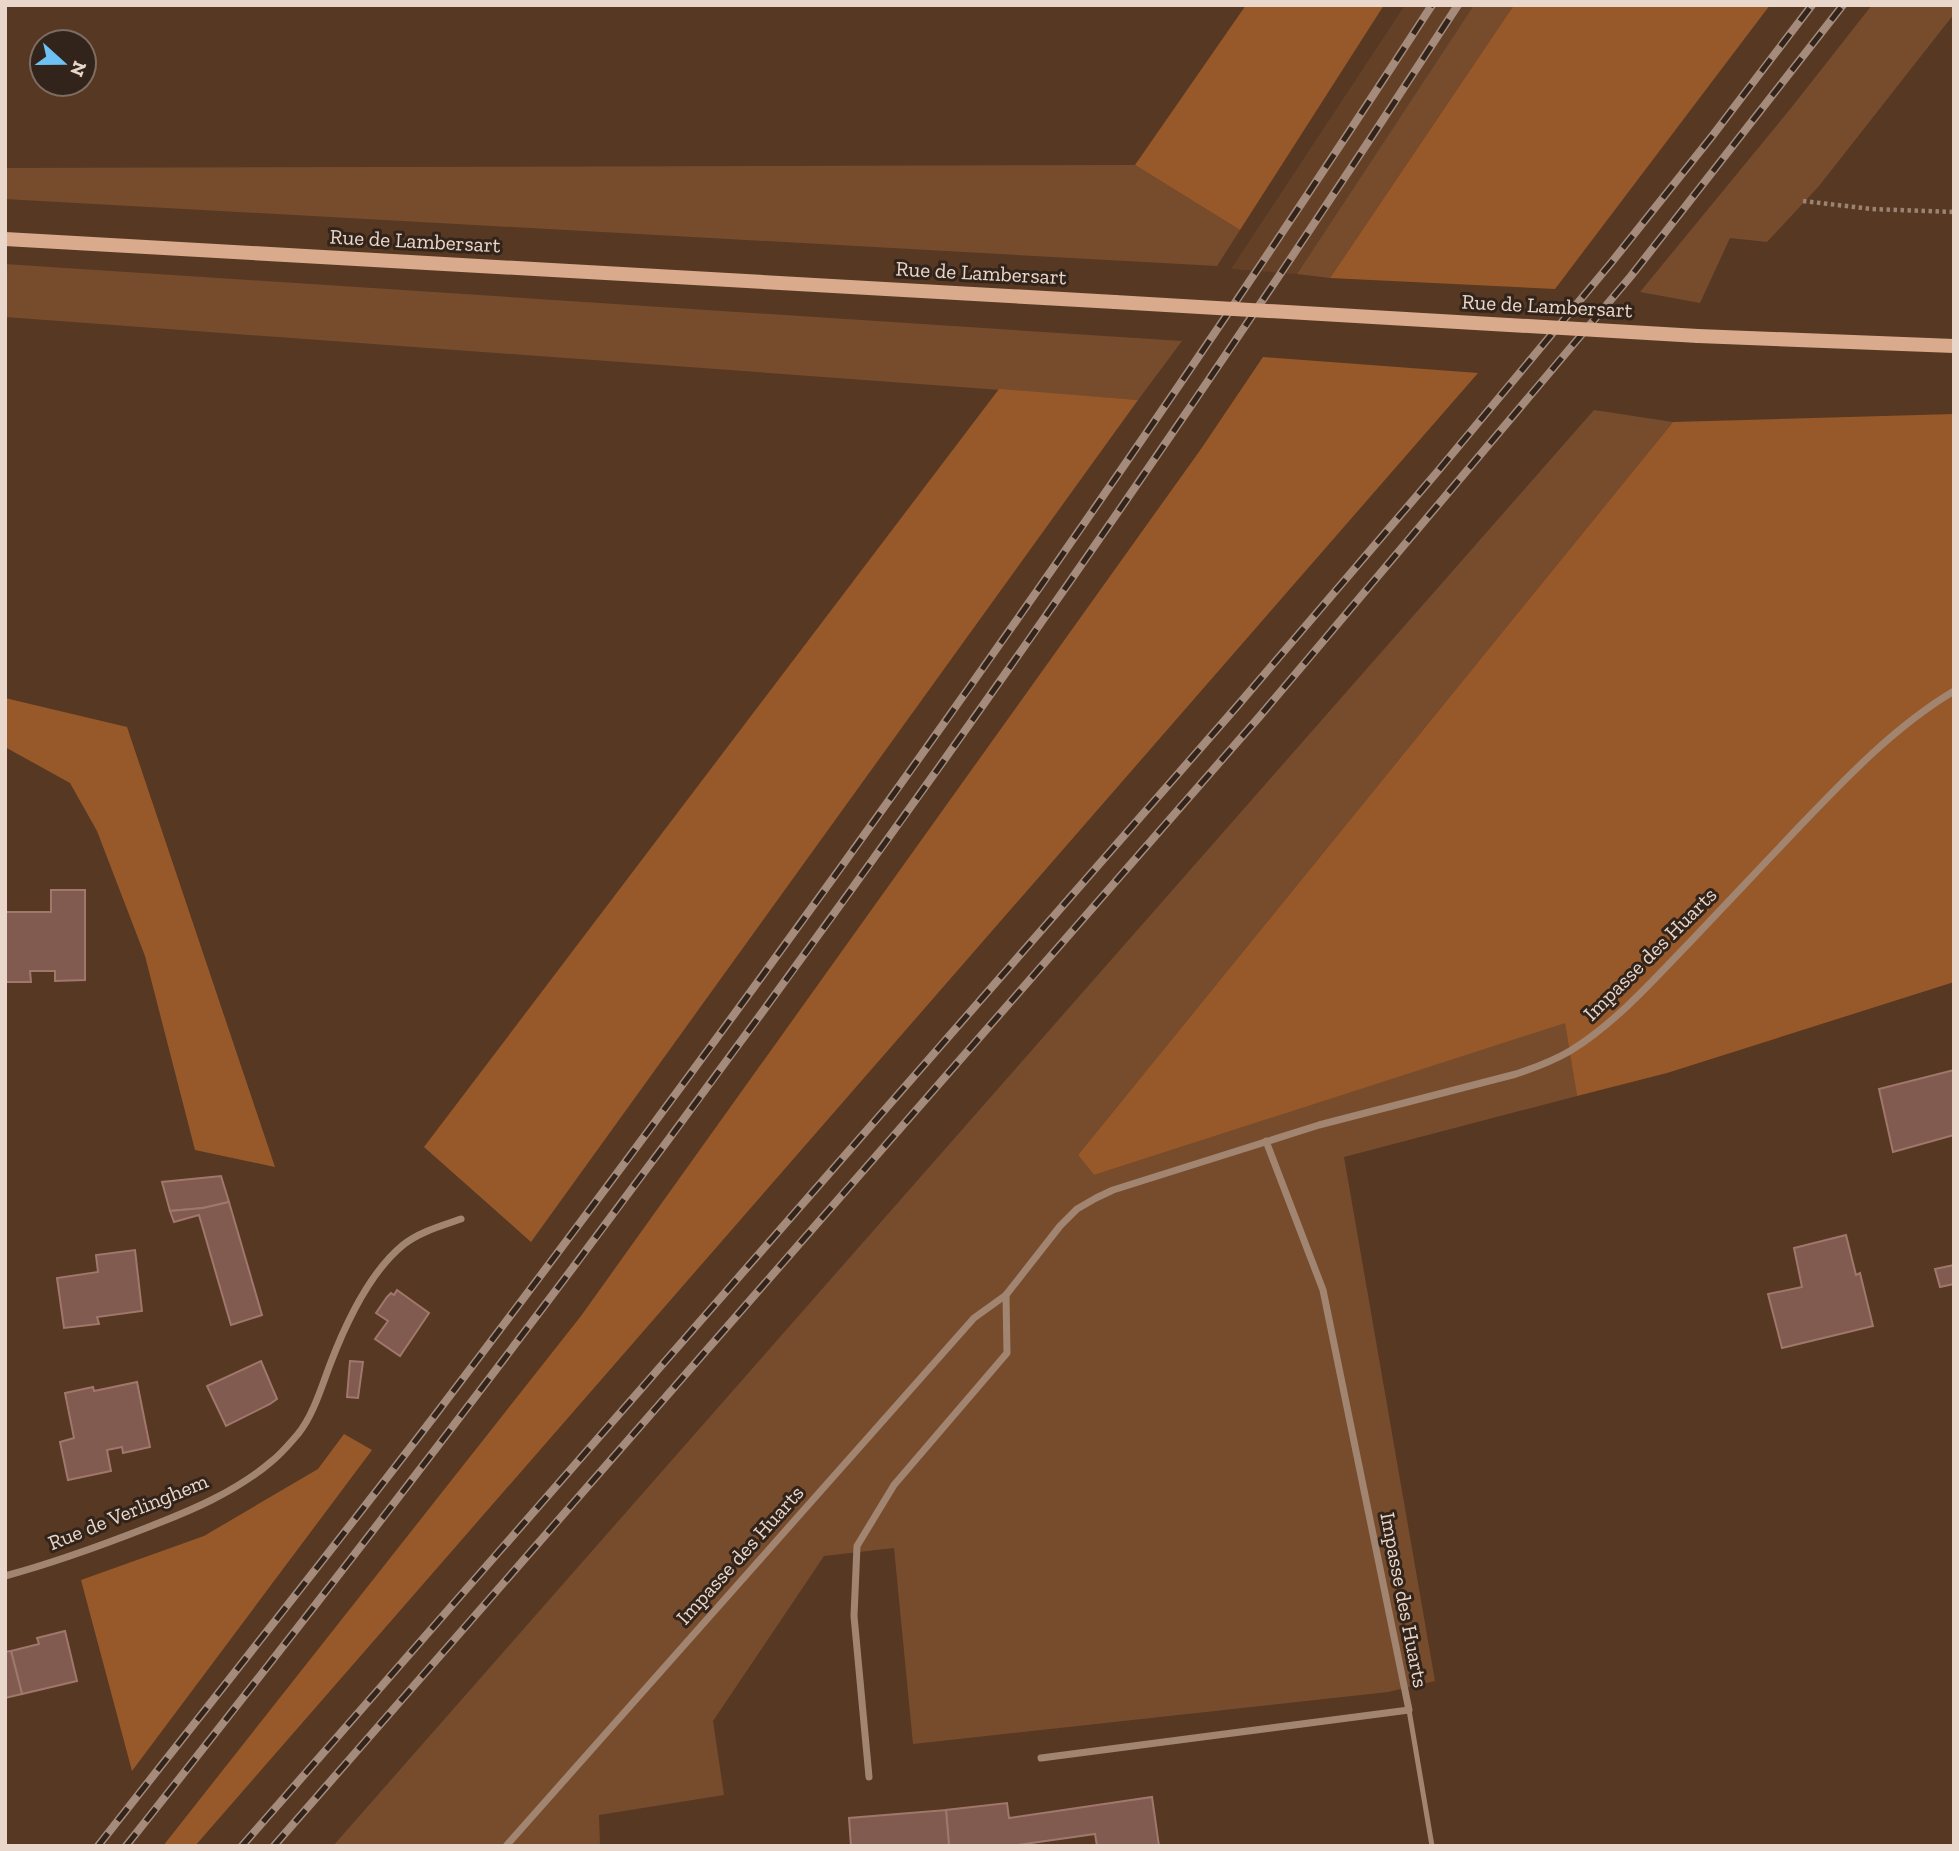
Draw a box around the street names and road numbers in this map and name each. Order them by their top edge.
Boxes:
street label: Rue de Lambersart [329,224,501,257]
street label: Rue de Lambersart [895,256,1067,289]
street label: Rue de Lambersart [1461,289,1633,322]
street label: Impasse des Huarts [1578,882,1721,1025]
street label: Rue de Verlinghem [44,1468,211,1555]
street label: Impasse des Huarts [671,1480,809,1629]
street label: Impasse des Huarts [1375,1510,1434,1690]

